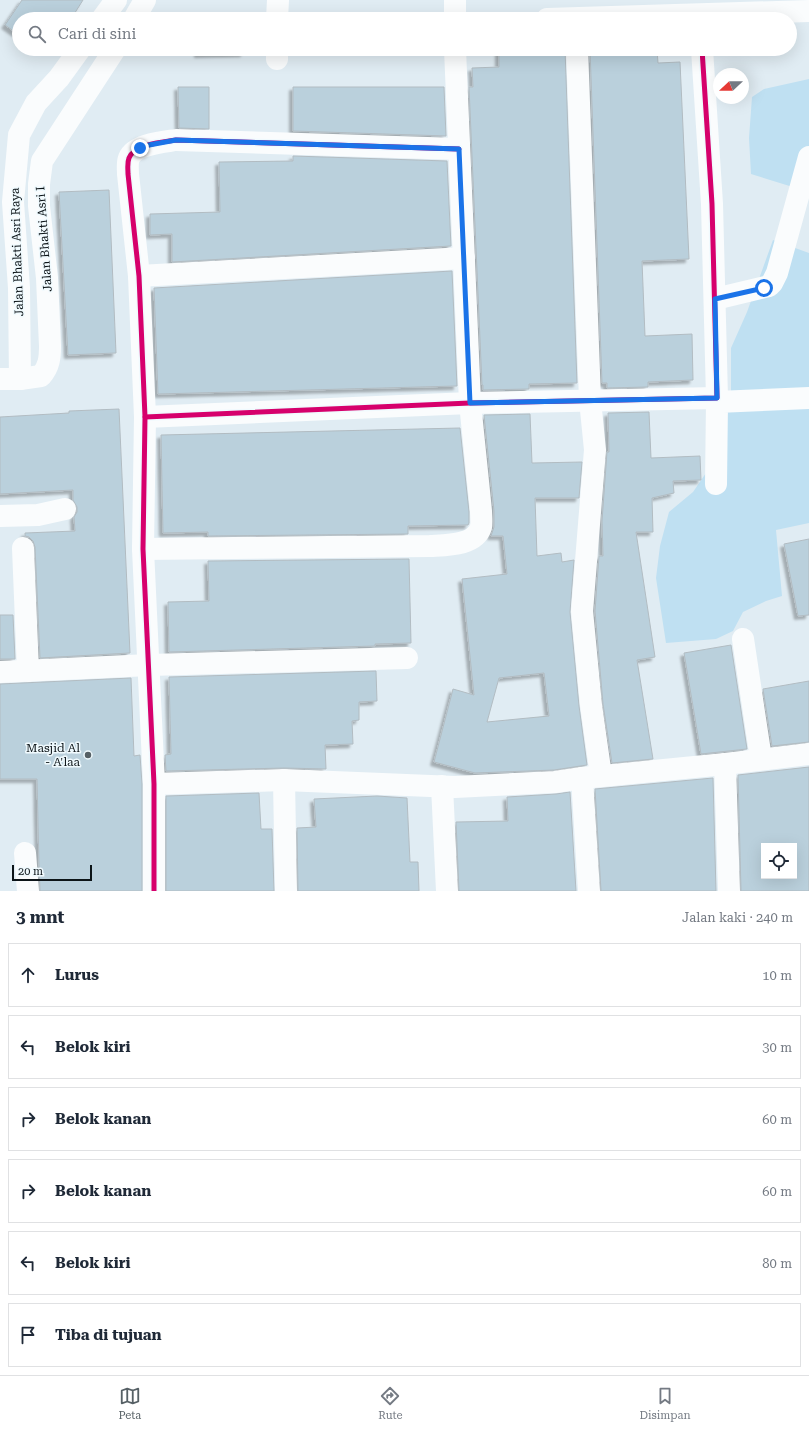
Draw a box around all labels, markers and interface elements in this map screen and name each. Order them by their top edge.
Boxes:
search box [12,12,797,56]
icon: search [26,23,48,45]
text: Cari di sini [58,25,136,43]
north arrow [713,68,749,104]
route end [131,139,149,157]
street label: Jalan Bhakti Asri I [33,186,55,292]
street label: Jalan Bhakti Asri Raya [8,187,26,317]
route start [755,279,773,297]
place label: Masjid Al - A'laa [26,741,80,769]
marker: Masjid Al - A'laa [83,750,93,760]
map controls [761,843,797,879]
button: locate [761,843,797,879]
scale bar [12,863,92,882]
text: 20 m [18,865,43,878]
text: 3 mnt [16,907,65,927]
text: Jalan kaki · 240 m [682,910,793,925]
icon: ahead [17,964,39,986]
text: Lurus [55,966,99,984]
text: 10 m [762,968,792,983]
icon: left [17,1036,39,1058]
text: Belok kiri [55,1038,131,1056]
text: 30 m [762,1040,792,1055]
icon: right [17,1108,39,1130]
text: Belok kanan [55,1110,151,1128]
text: 60 m [762,1112,792,1127]
icon: right [17,1180,39,1202]
text: Belok kanan [55,1182,151,1200]
text: 60 m [762,1184,792,1199]
icon: left [17,1252,39,1274]
text: Belok kiri [55,1254,131,1272]
text: 80 m [762,1256,792,1271]
icon: arrive [17,1324,39,1346]
text: Tiba di tujuan [55,1326,162,1344]
tab: Peta [118,1385,141,1422]
tab: Rute [378,1385,403,1422]
tab: Disimpan [640,1385,691,1422]

